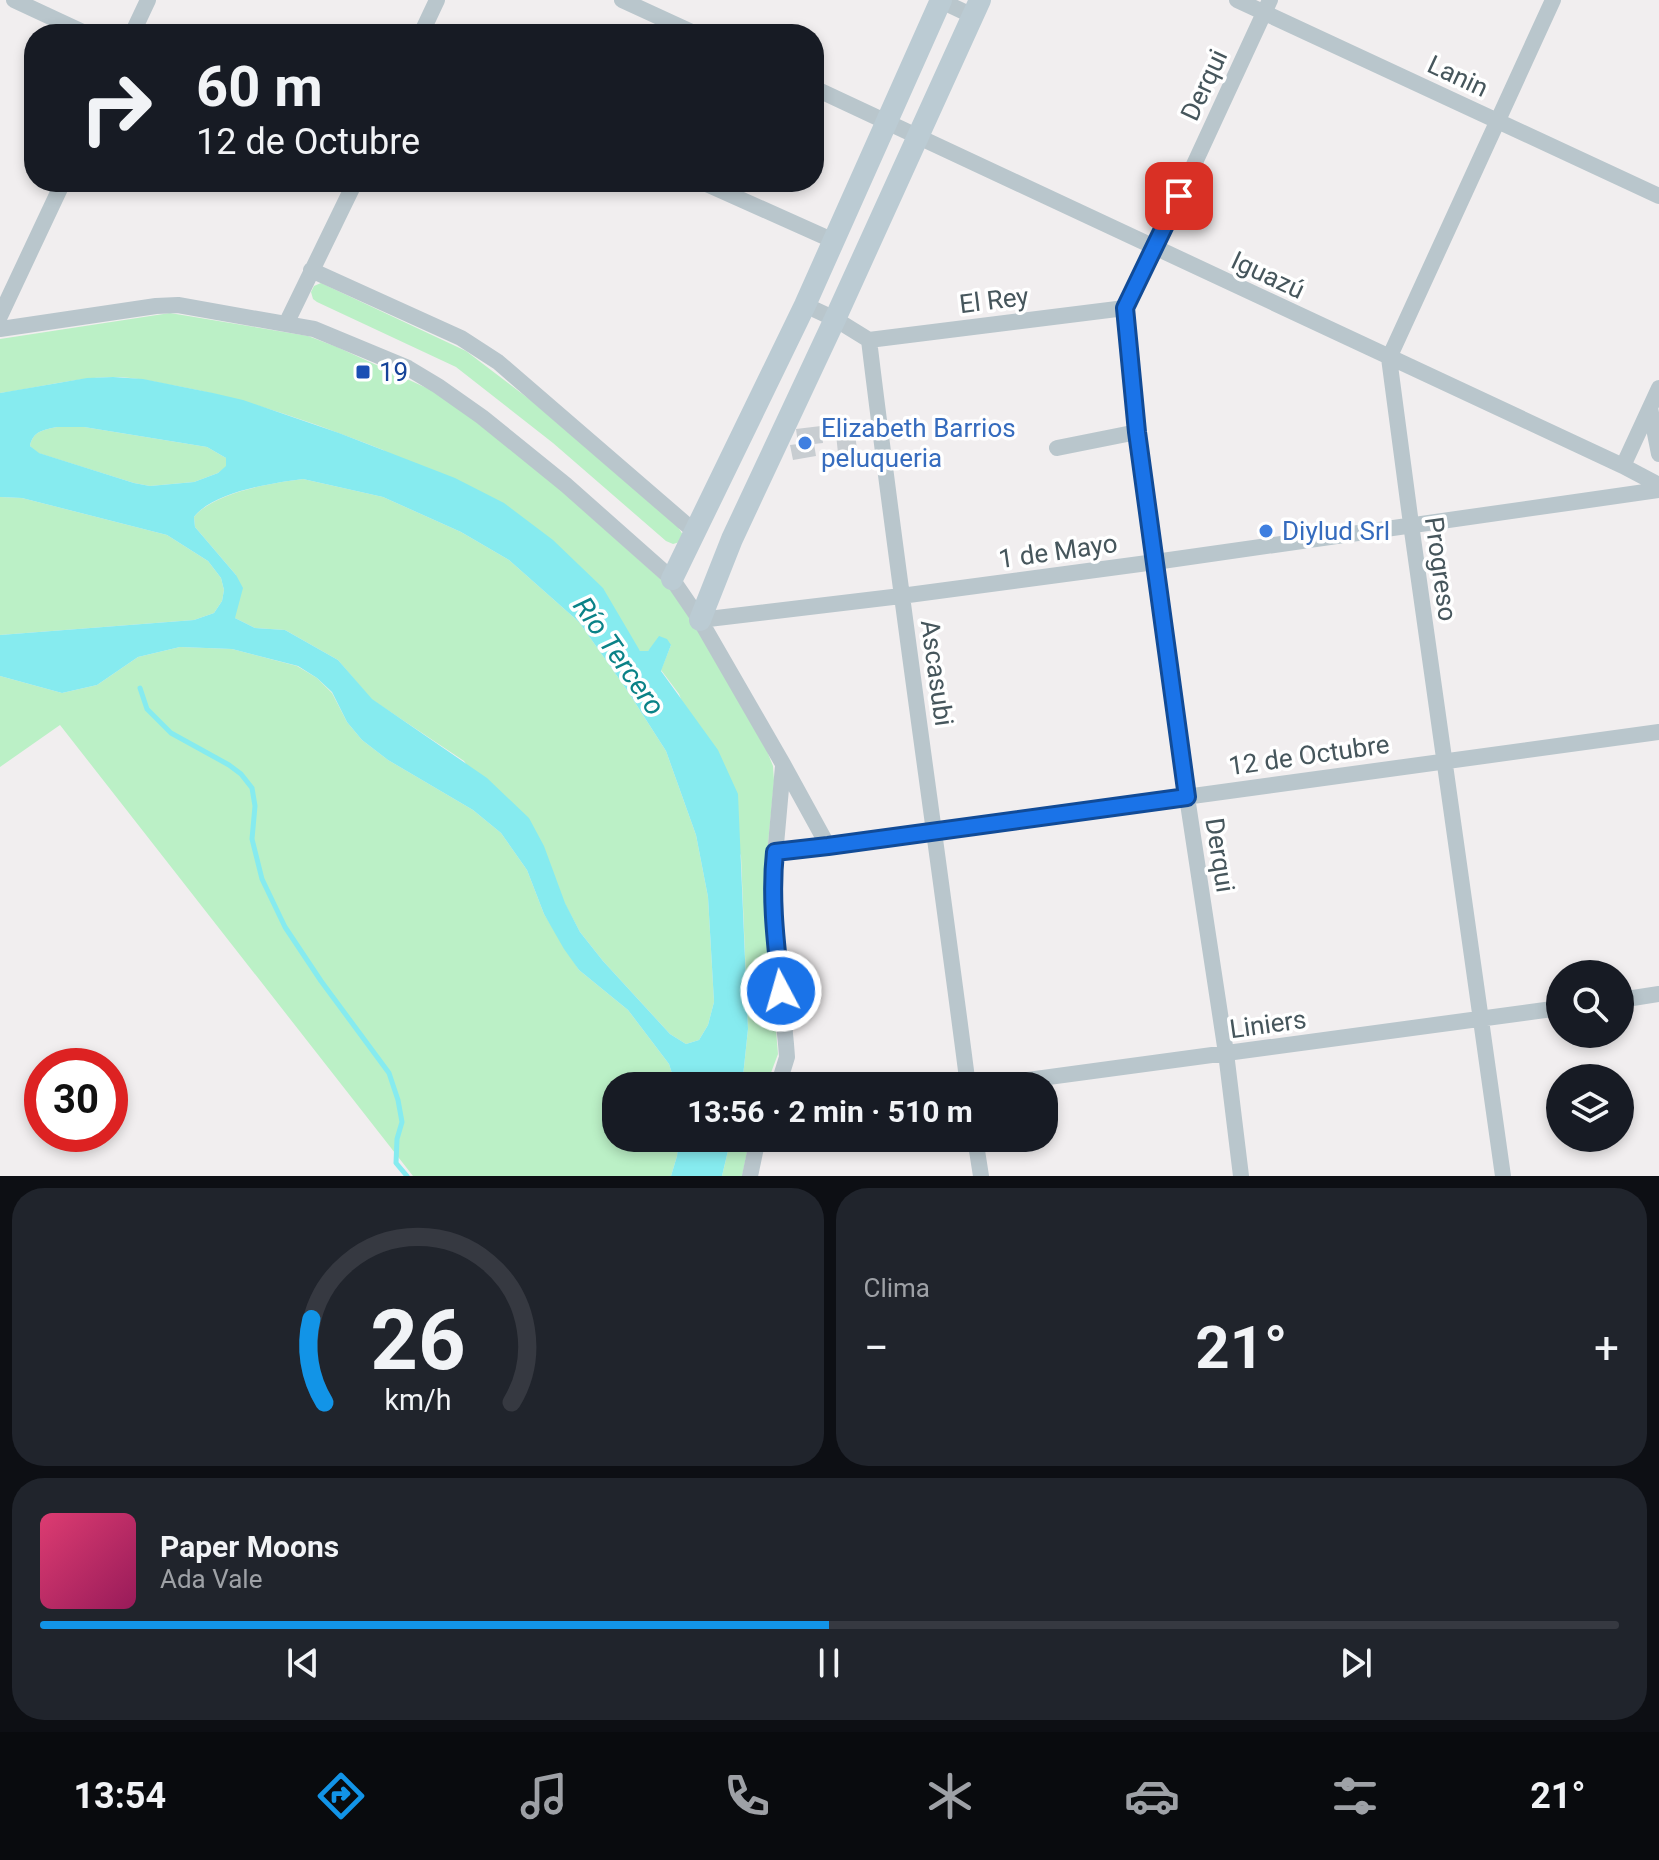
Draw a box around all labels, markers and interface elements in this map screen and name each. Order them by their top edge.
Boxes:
street label: Derqui [1175,45,1233,125]
street label: Lanin [1423,49,1493,103]
text: 60 m [196,54,323,120]
icon: right [64,56,168,160]
text: 12 de Octubre [196,121,420,163]
pin [1145,162,1213,230]
icon: arrive [1157,174,1201,218]
street label: Iguazú [1227,245,1309,305]
street label: El Rey [958,281,1030,319]
place label: 19 [379,357,408,387]
marker: 19 [354,363,372,381]
place label: Elizabeth Barrios peluqueria [821,413,1016,473]
marker: Elizabeth Barrios peluqueria [796,434,814,452]
street label: Progreso [1419,515,1463,623]
place label: Diylud Srl [1282,516,1390,546]
marker: Diylud Srl [1257,522,1275,540]
street label: 1 de Mayo [997,528,1119,574]
water label: Río Tercero [566,591,672,721]
street label: Ascasubi [915,618,959,728]
street label: 12 de Octubre [1227,729,1391,781]
street label: Derqui [1199,816,1241,894]
position arrow [739,949,823,1033]
map controls [1546,960,1634,1152]
button: search [1546,960,1634,1048]
street label: Liniers [1228,1004,1308,1044]
speed limit sign: 30 [24,1048,128,1152]
button: layers [1546,1064,1634,1152]
text: 13:56 · 2 min · 510 m [687,1094,973,1129]
text: Clima [864,1273,930,1303]
text: 26 [370,1292,465,1389]
text: 21° [1195,1312,1287,1383]
text: − [864,1322,889,1374]
text: + [1594,1322,1619,1374]
text: km/h [384,1383,451,1417]
text: Paper Moons [160,1529,339,1564]
text: Ada Vale [160,1564,262,1594]
icon: previous [281,1641,325,1685]
icon: pause [807,1641,851,1685]
icon: next [1334,1641,1378,1685]
icon: directions [313,1768,369,1824]
icon: music [516,1768,572,1824]
icon: phone [719,1768,775,1824]
icon: climate [922,1768,978,1824]
icon: car [1124,1768,1180,1824]
icon: filters [1327,1768,1383,1824]
text: 13:54 [73,1775,166,1817]
text: 21° [1530,1775,1586,1817]

